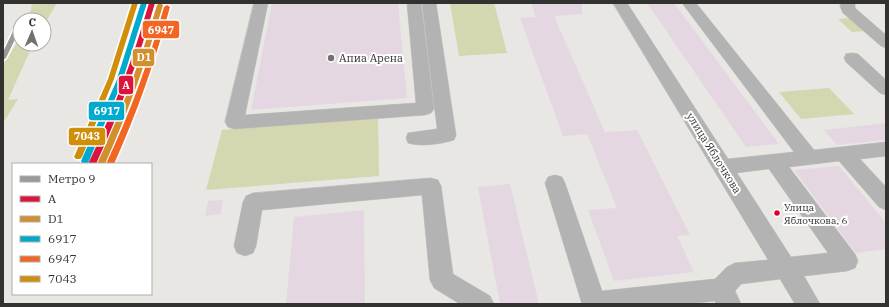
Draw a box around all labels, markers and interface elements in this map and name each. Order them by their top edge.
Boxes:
north arrow [12,12,52,52]
text: С [28,15,36,29]
line badge: 6947 [142,20,180,39]
text: 6947 [148,23,174,37]
line badge: D1 [132,48,155,67]
text: D1 [137,50,152,64]
place label: Апиа Арена [339,51,403,65]
marker: Апиа Арена [326,53,336,63]
line badge: A [118,75,134,95]
text: A [122,78,130,92]
line badge: 6917 [88,101,125,121]
text: 6917 [94,104,120,118]
street label: улица Яблочкова [683,110,745,196]
line badge: 7043 [68,127,106,146]
text: 7043 [74,129,100,143]
legend [12,163,152,295]
text: Метро 9 [48,171,95,186]
text: A [48,191,57,206]
place label: Улица Яблочкова, 6 [784,201,847,227]
marker: Улица Яблочкова, 6 [772,208,782,218]
text: D1 [48,211,64,226]
text: 6917 [48,231,77,246]
text: 6947 [48,251,77,266]
text: 7043 [48,271,77,286]

